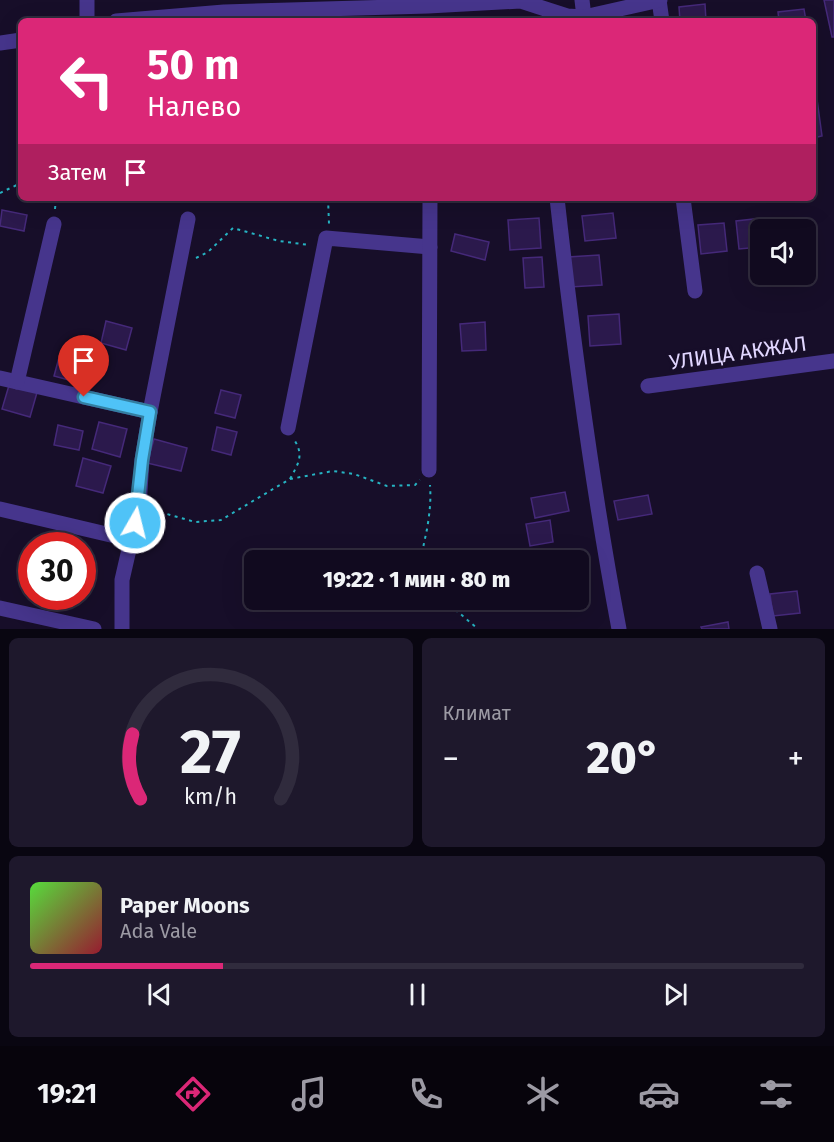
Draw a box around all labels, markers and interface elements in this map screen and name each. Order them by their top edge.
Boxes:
text: 50 m [147,40,240,90]
icon: left [48,42,126,120]
text: Налево [147,91,241,123]
icon: arrive [119,156,152,189]
text: Затем [48,159,107,186]
map controls [750,219,816,285]
button: sound [750,219,816,285]
street label: УЛИЦА АКЖАЛ [668,331,808,375]
pin [58,335,109,397]
icon: arrive [67,344,100,377]
position arrow [103,491,167,555]
speed limit sign: 30 [18,532,96,610]
text: 19:22 · 1 мин · 80 m [323,566,510,593]
text: Климат [443,701,511,725]
text: 27 [180,715,241,790]
text: 20° [586,731,660,785]
text: − [443,739,459,779]
text: + [788,739,804,779]
text: km/h [184,785,237,811]
text: Paper Moons [120,892,250,919]
text: Ada Vale [120,919,197,943]
icon: previous [143,978,176,1011]
icon: pause [401,978,434,1011]
icon: next [659,978,692,1011]
icon: directions [172,1073,214,1115]
icon: music [288,1073,330,1115]
icon: phone [405,1073,447,1115]
icon: climate [522,1073,564,1115]
icon: car [638,1073,680,1115]
icon: filters [755,1073,797,1115]
text: 19:21 [37,1078,97,1110]

